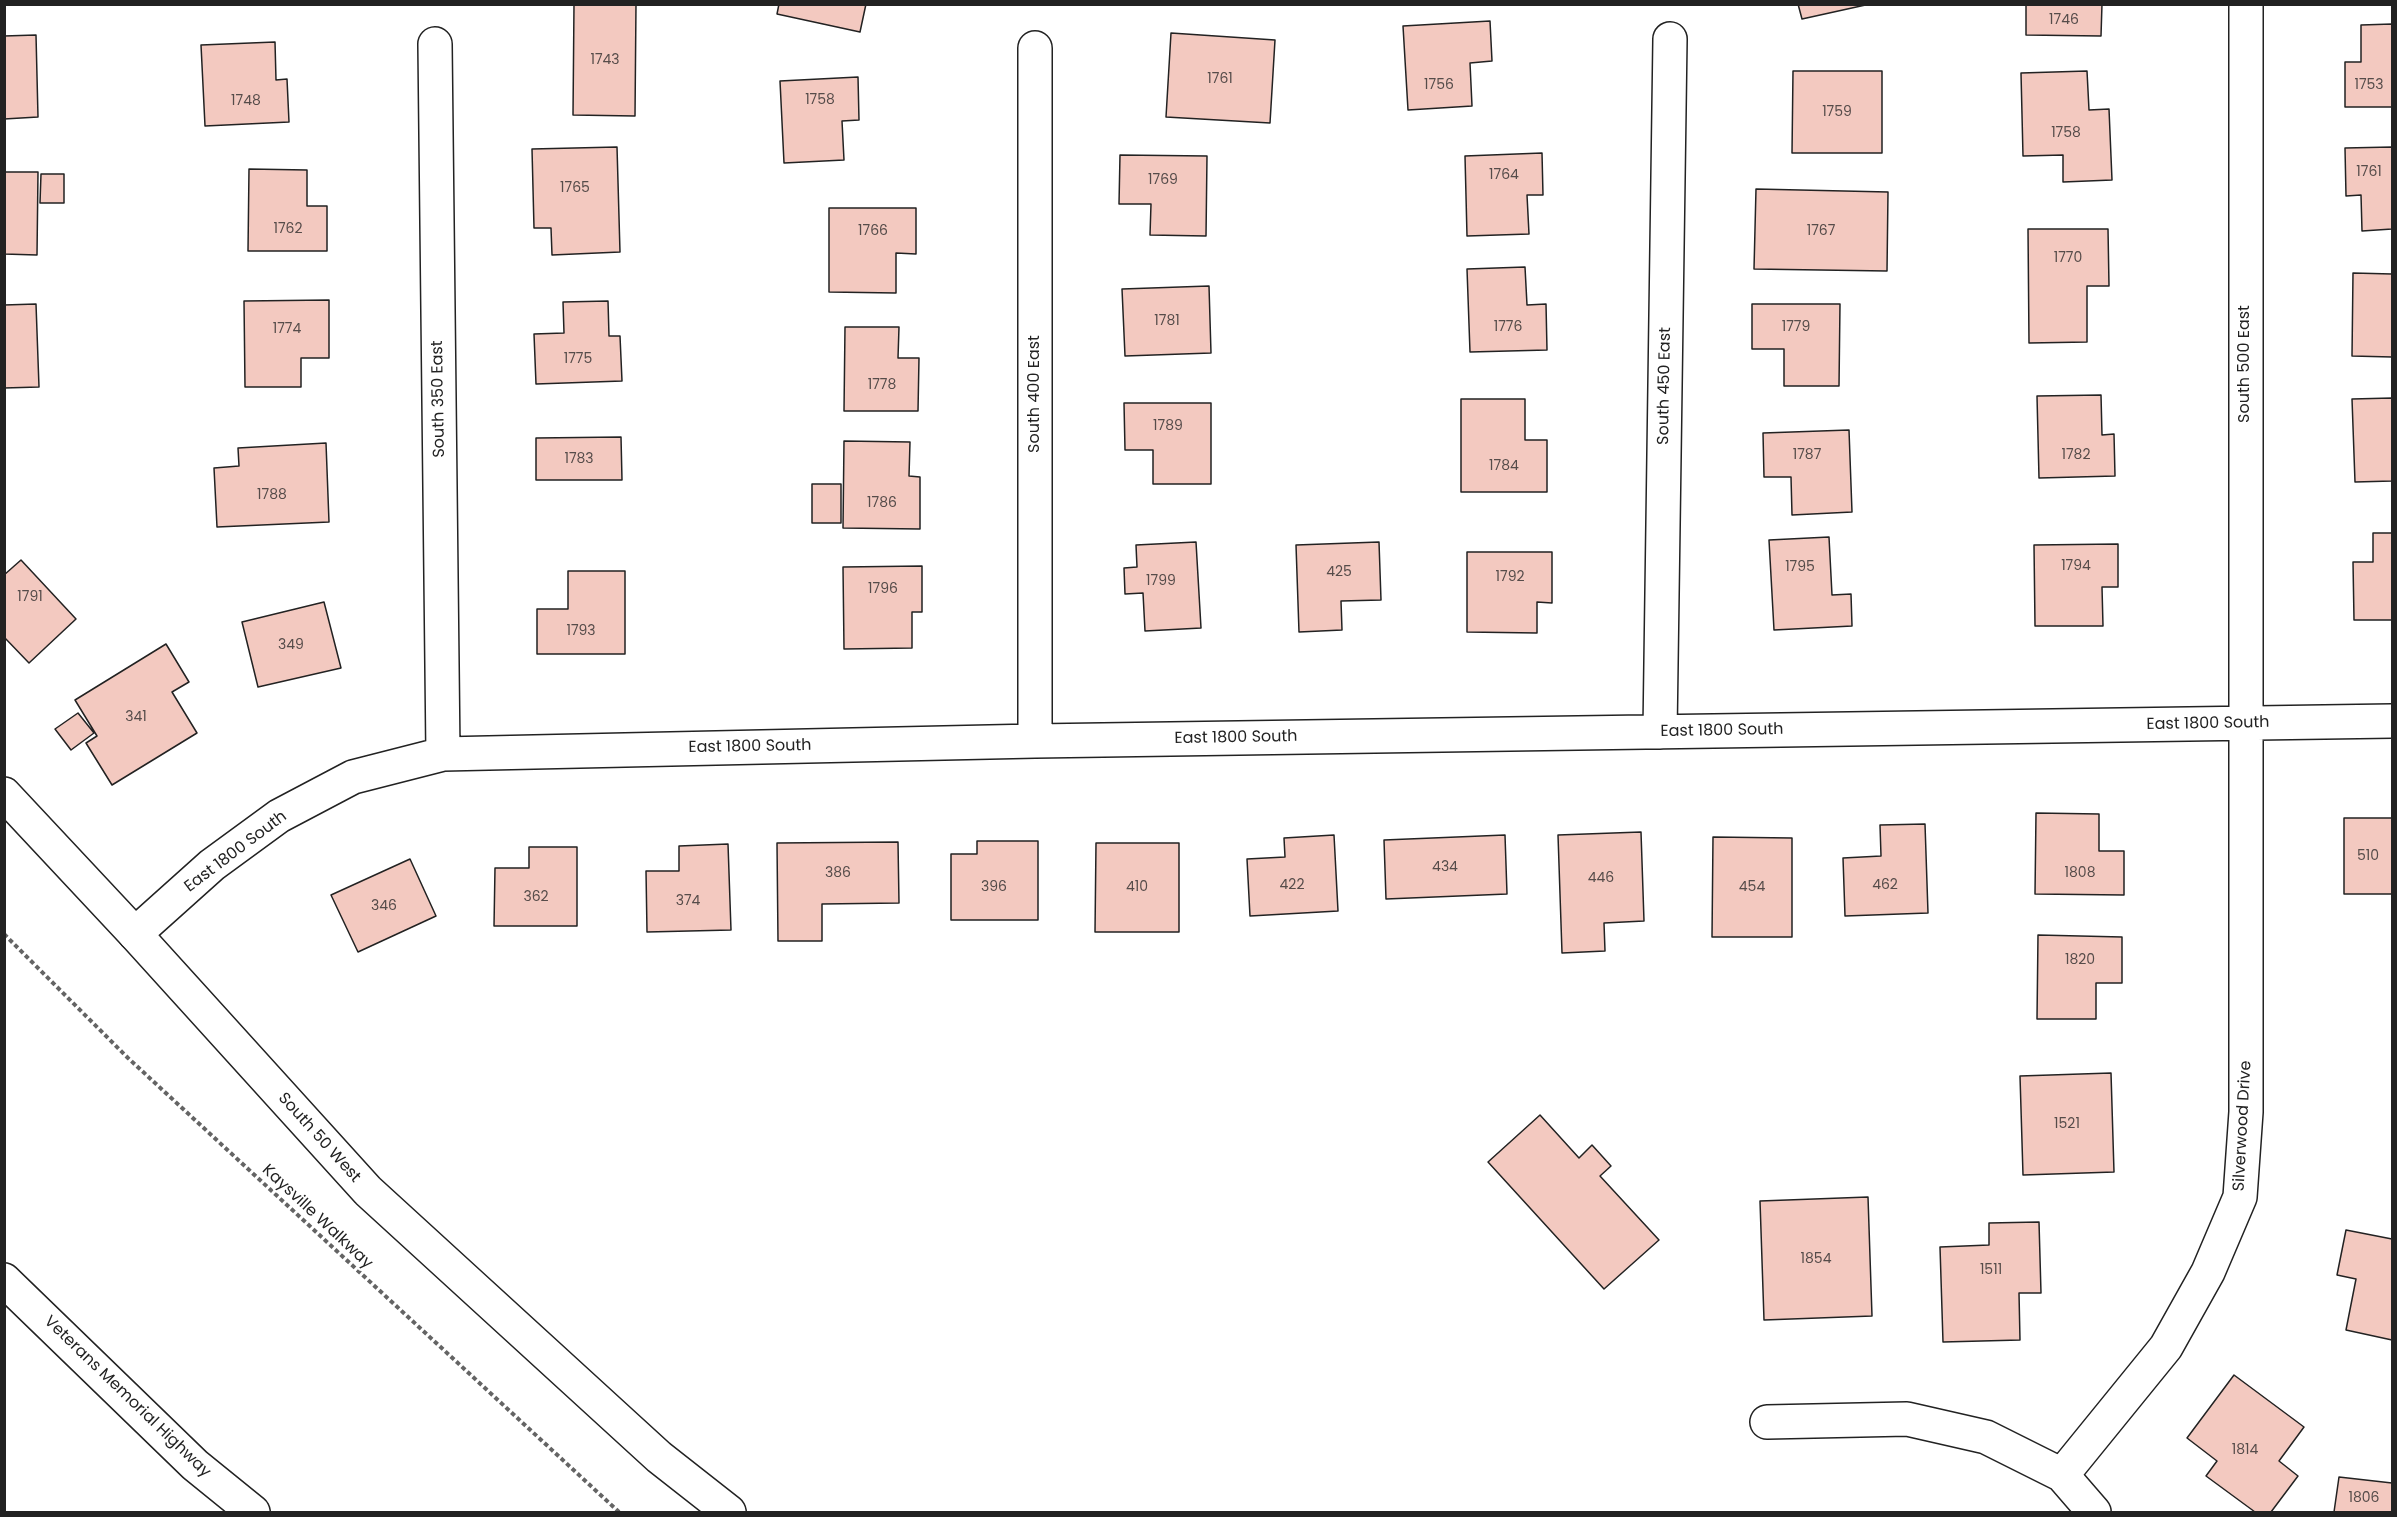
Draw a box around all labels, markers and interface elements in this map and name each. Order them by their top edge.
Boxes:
house number: 1746 [2049,12,2079,28]
house number: 1743 [590,52,620,68]
house number: 1761 [1207,71,1233,87]
house number: 1756 [1424,77,1454,93]
house number: 1753 [2354,77,2384,93]
house number: 1758 [805,92,835,108]
house number: 1748 [231,93,261,109]
house number: 1759 [1822,104,1852,120]
house number: 1758 [2051,125,2081,141]
house number: 1761 [2356,164,2382,180]
house number: 1764 [1489,167,1519,183]
house number: 1769 [1148,172,1178,188]
house number: 1765 [560,180,590,196]
house number: 1762 [273,221,303,237]
house number: 1766 [858,223,888,239]
house number: 1767 [1807,223,1835,239]
house number: 1770 [2054,250,2082,266]
street label: South 500 East [2235,305,2255,423]
house number: 1781 [1154,313,1180,329]
house number: 1776 [1494,319,1522,335]
house number: 1779 [1782,319,1810,335]
house number: 1774 [273,321,301,337]
street label: South 450 East [1654,327,1676,445]
street label: South 400 East [1025,335,1045,453]
street label: South 350 East [428,340,450,458]
house number: 1775 [564,351,592,367]
house number: 1778 [868,377,896,393]
house number: 1789 [1153,418,1183,434]
house number: 1787 [1793,447,1821,463]
house number: 1782 [2061,447,2091,463]
house number: 1783 [564,451,594,467]
house number: 1784 [1489,458,1519,474]
house number: 1788 [257,487,287,503]
house number: 1786 [867,495,897,511]
house number: 1794 [2061,558,2091,574]
house number: 1795 [1785,559,1815,575]
house number: 425 [1326,564,1352,580]
house number: 1792 [1496,569,1524,585]
house number: 1799 [1146,573,1176,589]
house number: 1796 [868,581,898,597]
house number: 1791 [17,589,43,605]
house number: 1793 [566,623,596,639]
house number: 349 [278,637,304,653]
house number: 341 [125,709,147,725]
street label: East 1800 South [2146,713,2270,735]
street label: East 1800 South [1660,720,1784,742]
street label: East 1800 South [1174,727,1298,749]
street label: East 1800 South [688,736,812,758]
street label: East 1800 South [181,807,291,897]
house number: 510 [2357,848,2379,864]
house number: 434 [1432,859,1458,875]
house number: 386 [825,865,851,881]
house number: 1808 [2065,865,2095,881]
house number: 446 [1588,870,1614,886]
house number: 422 [1280,877,1304,893]
house number: 462 [1872,877,1898,893]
house number: 396 [981,879,1007,895]
house number: 410 [1126,879,1148,895]
house number: 454 [1739,879,1765,895]
house number: 362 [523,889,549,905]
house number: 374 [676,893,700,909]
house number: 346 [371,898,397,914]
house number: 1820 [2065,952,2095,968]
street label: Silverwood Drive [2230,1060,2256,1192]
street label: South 50 West [274,1089,364,1187]
house number: 1521 [2054,1116,2080,1132]
street label: Kaysville Walkway [258,1161,376,1273]
house number: 1854 [1801,1251,1831,1267]
house number: 1511 [1980,1262,2002,1278]
street label: Veterans Memorial Highway [40,1312,214,1482]
house number: 1814 [2232,1442,2258,1458]
house number: 1806 [2349,1490,2379,1506]

